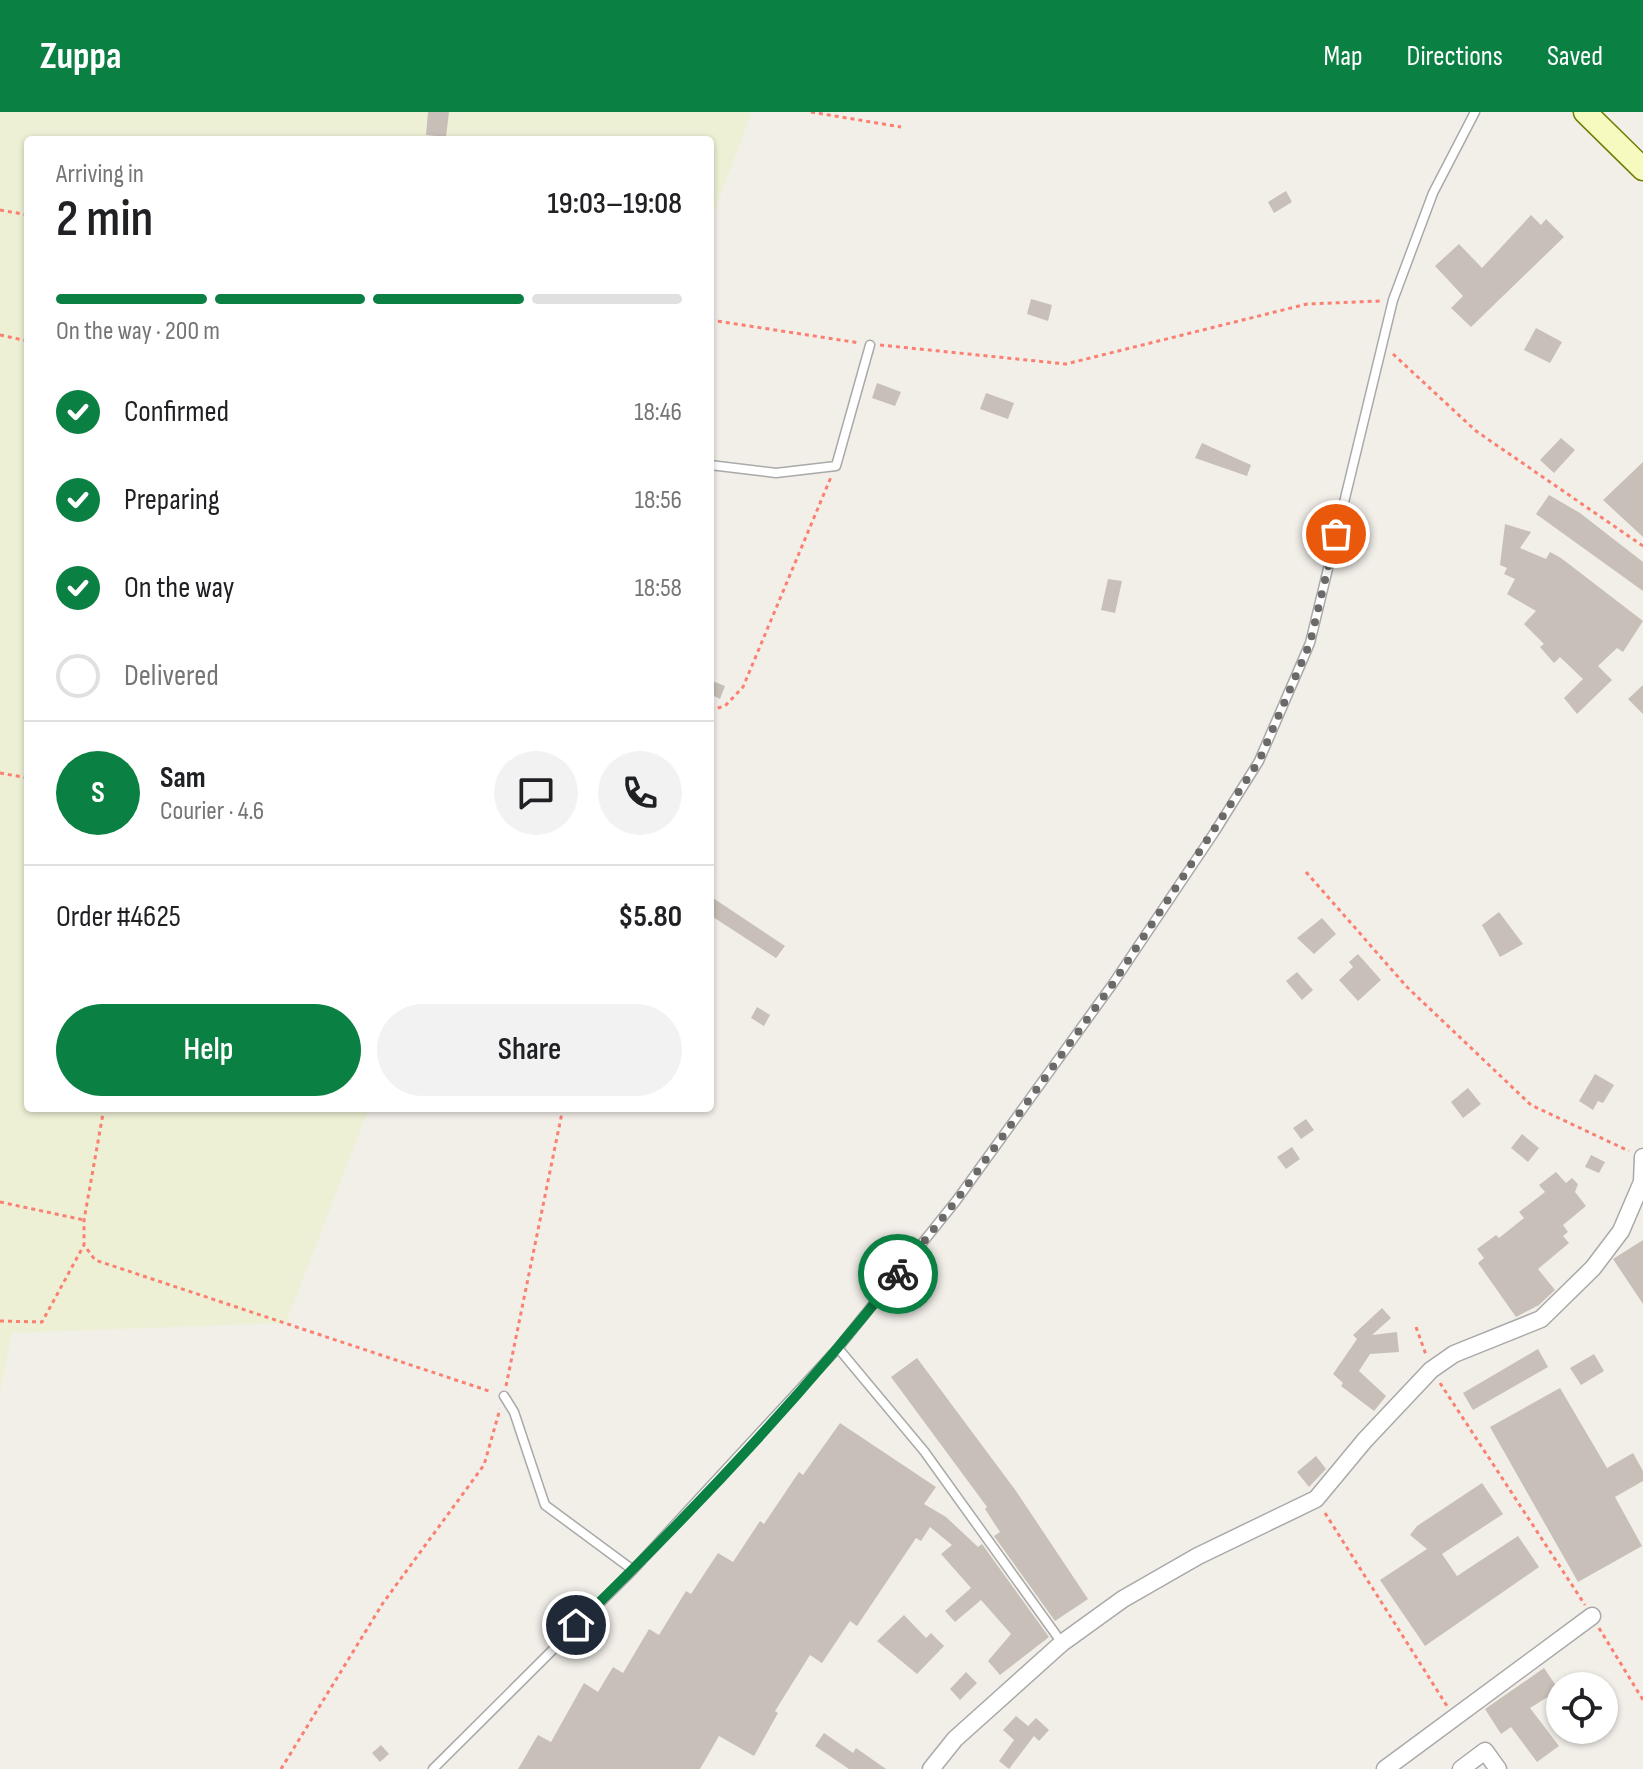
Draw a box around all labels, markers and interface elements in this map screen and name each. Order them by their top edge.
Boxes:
text: Zuppa [40,34,121,79]
text: Map [1324,40,1363,73]
text: Directions [1407,40,1503,73]
text: Saved [1547,40,1603,73]
text: Arriving in [56,159,144,190]
text: 19:03–19:08 [548,186,682,222]
text: 2 min [56,188,153,251]
text: On the way · 200 m [56,316,220,347]
icon: check [56,390,100,434]
text: Confirmed [124,394,229,430]
text: 18:46 [634,397,682,428]
icon: check [56,478,100,522]
text: Preparing [124,482,220,518]
text: 18:56 [635,485,682,516]
pin [1302,500,1370,568]
icon: bag [1314,512,1358,556]
icon: check [56,566,100,610]
text: On the way [124,570,234,606]
text: 18:58 [635,573,682,604]
text: Delivered [124,658,219,694]
button: chat [494,751,578,835]
button: phone [598,751,682,835]
text: Sam [160,760,206,796]
text: S [91,775,105,811]
text: Courier · 4.6 [160,796,264,827]
text: Order #4625 [56,899,181,935]
text: $5.80 [618,899,682,935]
button: Help [56,1004,361,1096]
button: Share [377,1004,682,1096]
courier [858,1234,938,1314]
icon: bike [876,1252,920,1296]
pin [542,1591,610,1659]
icon: home [554,1603,598,1647]
map controls [1546,1672,1618,1744]
button: locate [1546,1672,1618,1744]

